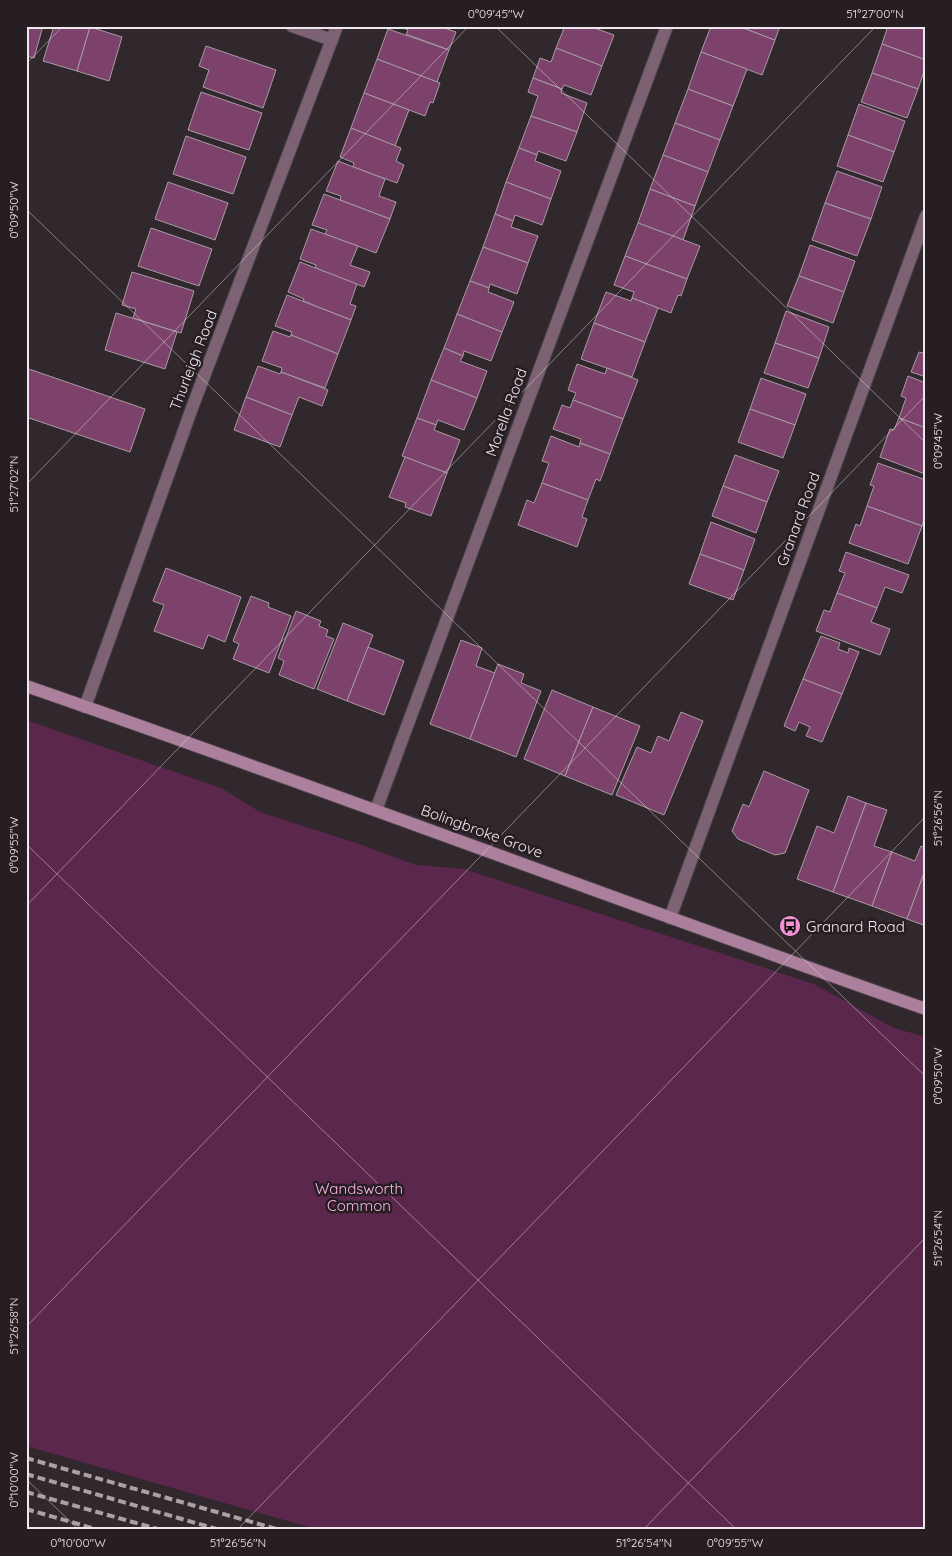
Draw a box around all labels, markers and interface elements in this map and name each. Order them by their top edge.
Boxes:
text: 0°09'45"W [468,6,525,21]
text: 51°27'00"N [846,6,904,21]
text: 0°09'50"W [6,181,21,239]
street label: Thurleigh Road [165,307,221,413]
street label: Morella Road [481,365,531,459]
text: 0°09'45"W [930,412,945,469]
text: 51°27'02"N [6,456,21,512]
street label: Granard Road [772,469,824,569]
text: 51°26'56"N [930,790,945,846]
street label: Bolingbroke Grove [418,800,546,862]
text: 0°09'55"W [6,816,21,873]
bus stop icon: Granard Road [778,914,802,938]
place label: Granard Road [806,917,905,936]
text: 0°09'50"W [930,1047,945,1105]
park label: Wandsworth Common [315,1179,403,1215]
text: 51°26'54"N [930,1210,945,1266]
text: 51°26'58"N [6,1298,21,1354]
text: 0°10'00"W [6,1452,21,1508]
text: 0°10'00"W [50,1535,106,1550]
text: 51°26'56"N [210,1535,266,1550]
text: 51°26'54"N [616,1535,672,1550]
text: 0°09'55"W [707,1535,764,1550]

